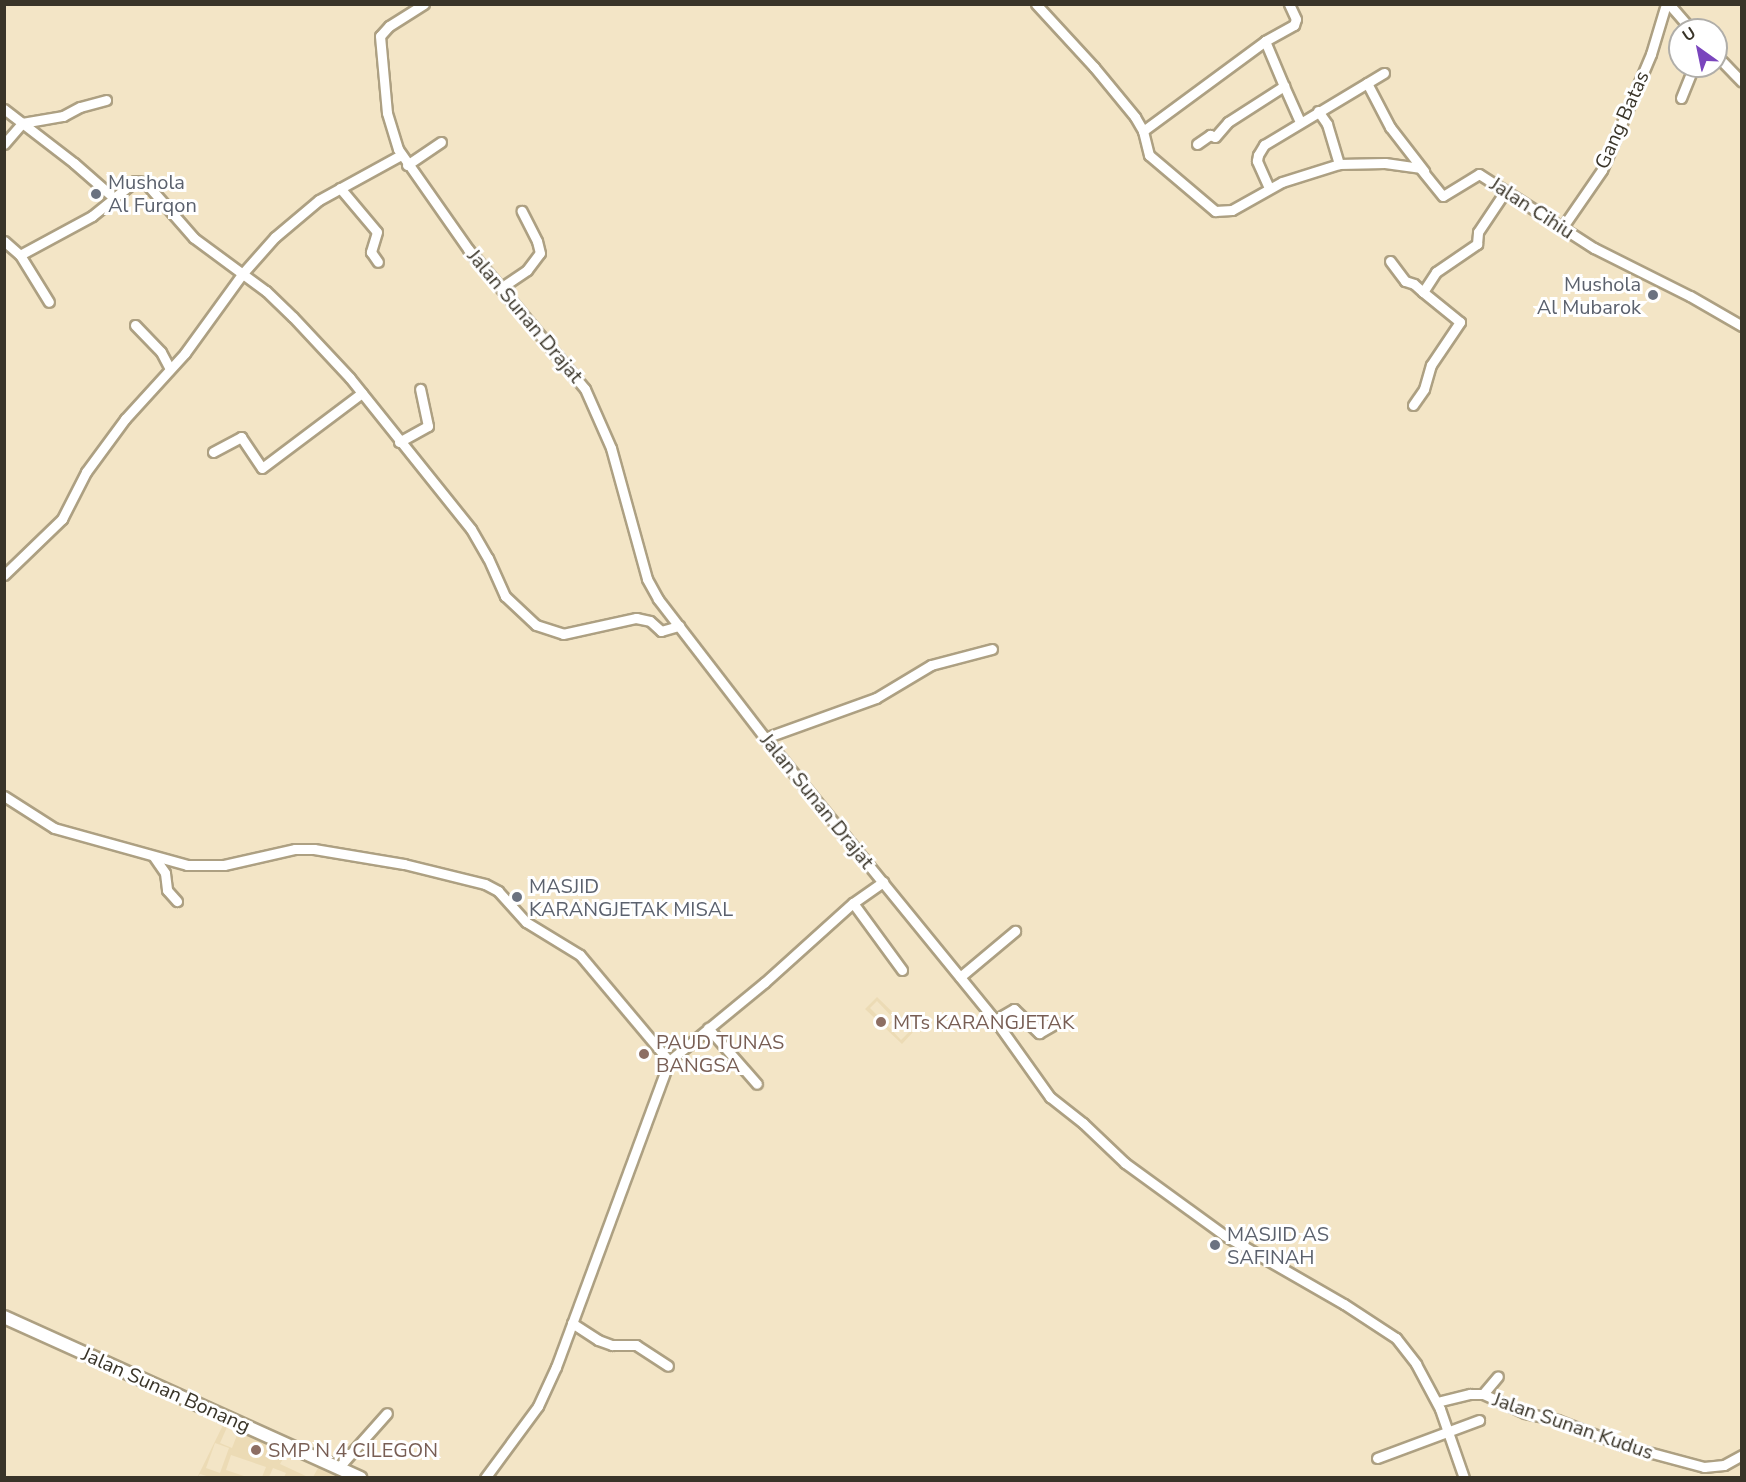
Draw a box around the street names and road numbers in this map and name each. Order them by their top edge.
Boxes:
street label: Gang Batas [1590,67,1654,173]
street label: Jalan Cihiu [1485,172,1579,244]
street label: Jalan Sunan Drajat [462,244,588,388]
street label: Jalan Sunan Drajat [755,729,879,873]
street label: Jalan Sunan Bonang [78,1342,254,1438]
street label: Jalan Sunan Kudus [1490,1387,1656,1465]

